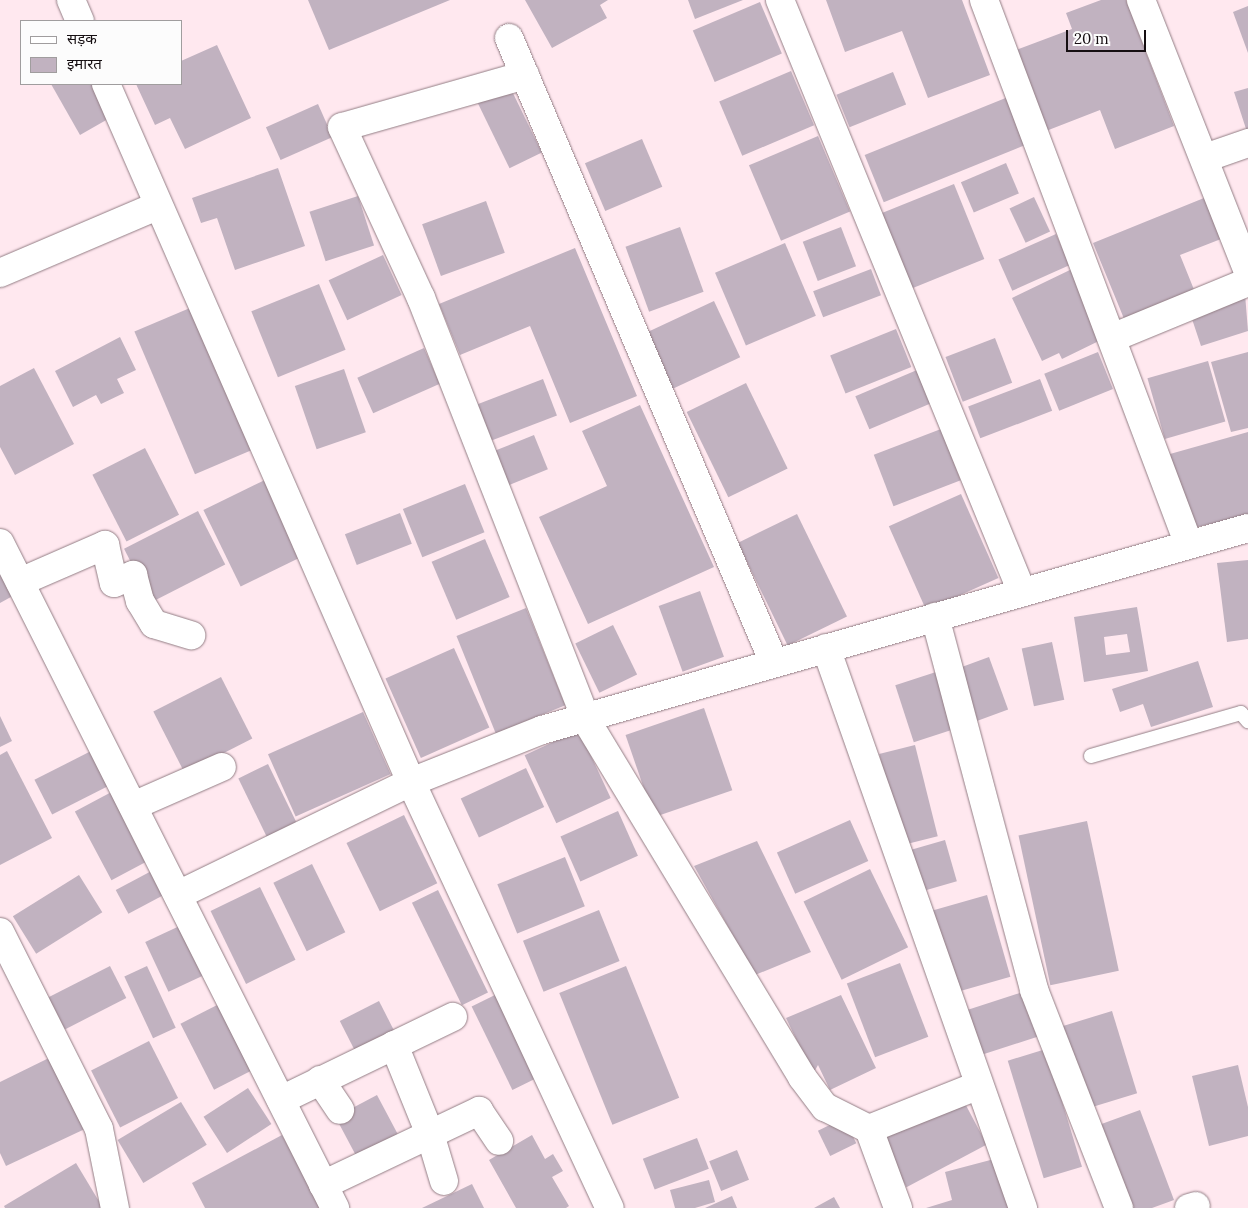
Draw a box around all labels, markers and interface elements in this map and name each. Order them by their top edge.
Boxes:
legend [20,20,182,85]
scale bar [1068,20,1148,52]
text: सड़क [67,29,97,48]
text: 20 m [1074,29,1109,48]
text: इमारत [67,54,102,73]

